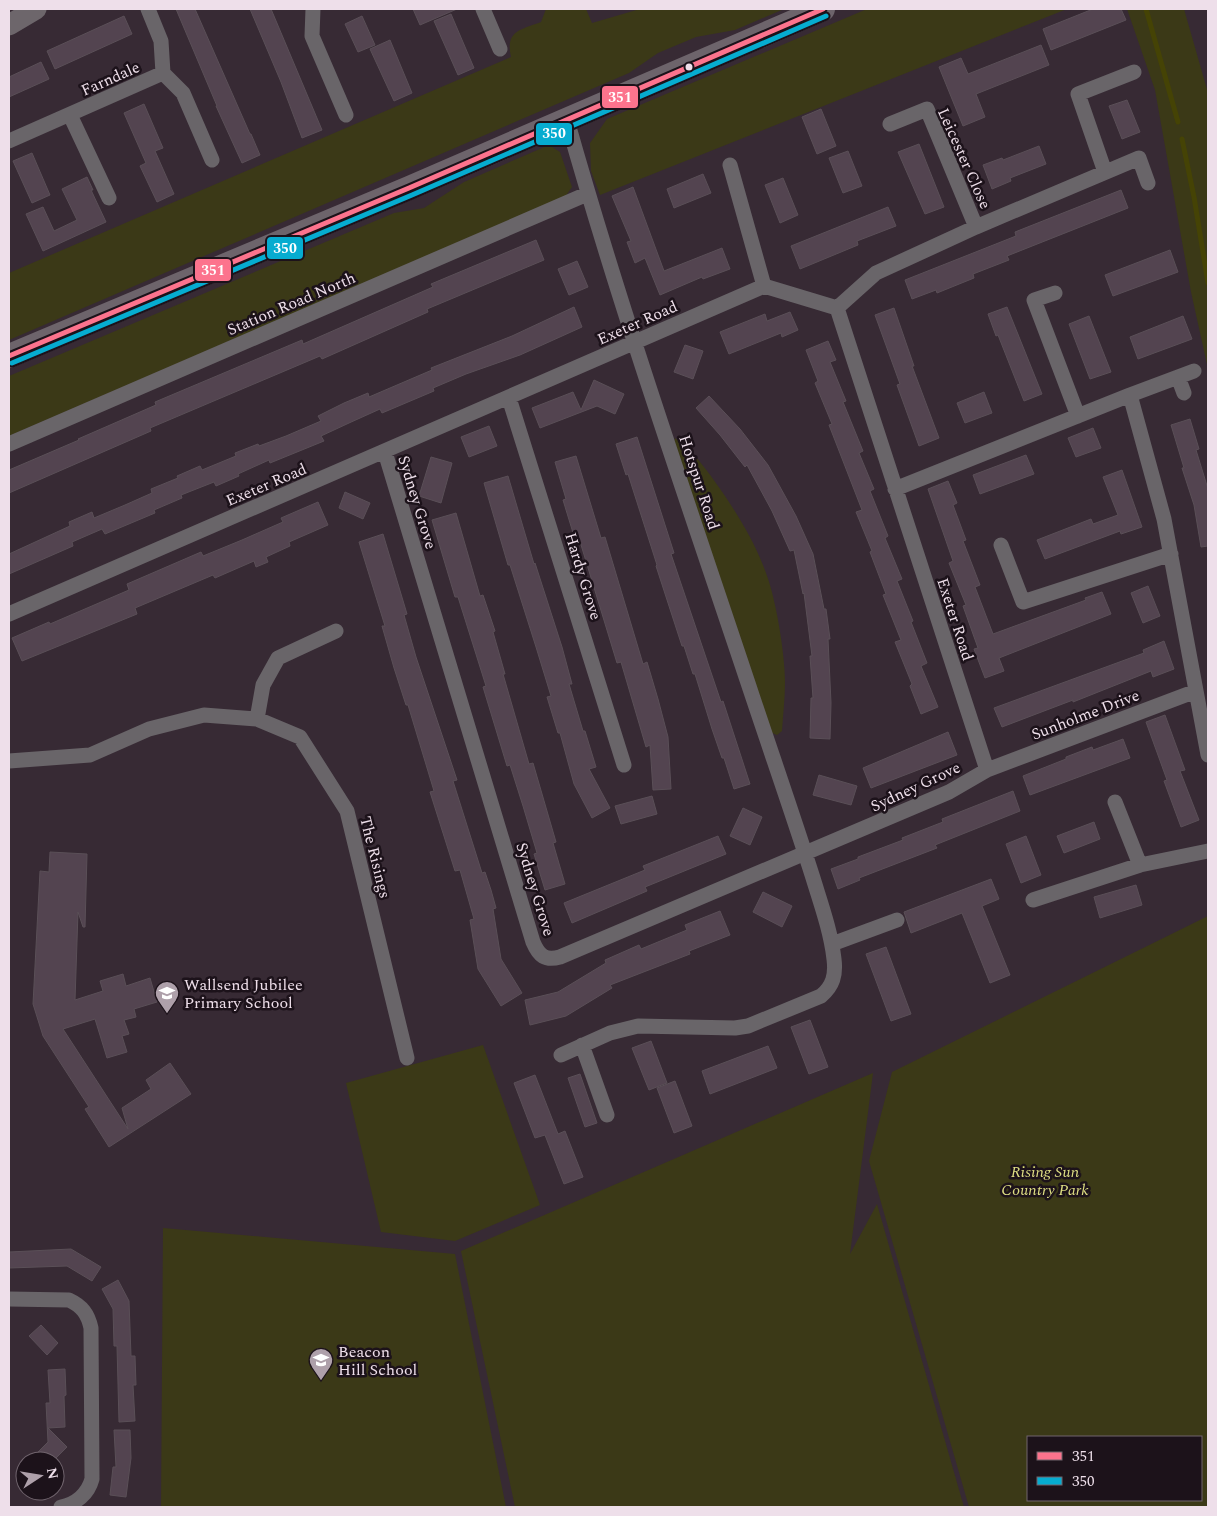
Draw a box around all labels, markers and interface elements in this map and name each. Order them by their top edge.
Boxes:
street label: Farndale [77,55,144,103]
unlabelled marker [684,62,694,72]
line badge: 351 [601,85,639,109]
text: 351 [608,87,632,108]
street label: Leicester Close [931,104,997,213]
line badge: 350 [535,122,573,146]
text: 350 [542,123,566,144]
line badge: 350 [266,236,304,260]
text: 350 [273,238,297,259]
line badge: 351 [194,258,232,282]
text: 351 [201,260,225,281]
street label: Station Road North [223,266,359,342]
street label: Exeter Road [593,294,682,351]
street label: Hotspur Road [672,432,726,533]
street label: Sydney Grove [391,452,443,552]
street label: Exeter Road [222,457,311,513]
street label: Hardy Grove [558,530,608,623]
street label: Exeter Road [930,575,980,664]
street label: Sunholme Drive [1028,683,1143,747]
street label: Sydney Grove [866,756,964,818]
street label: The Risings [353,814,397,901]
street label: Sydney Grove [509,839,561,939]
place label: Wallsend Jubilee Primary School [184,973,303,1015]
school or university icon: Wallsend Jubilee Primary School [154,980,180,1014]
park label: Rising Sun Country Park [1001,1160,1089,1202]
place label: Beacon Hill School [338,1340,417,1382]
school or university icon: Beacon Hill School [308,1347,334,1381]
legend [1027,1436,1202,1501]
text: 351 [1072,1445,1095,1468]
north arrow [15,1451,65,1501]
text: N [41,1466,64,1481]
text: 350 [1072,1470,1095,1493]

